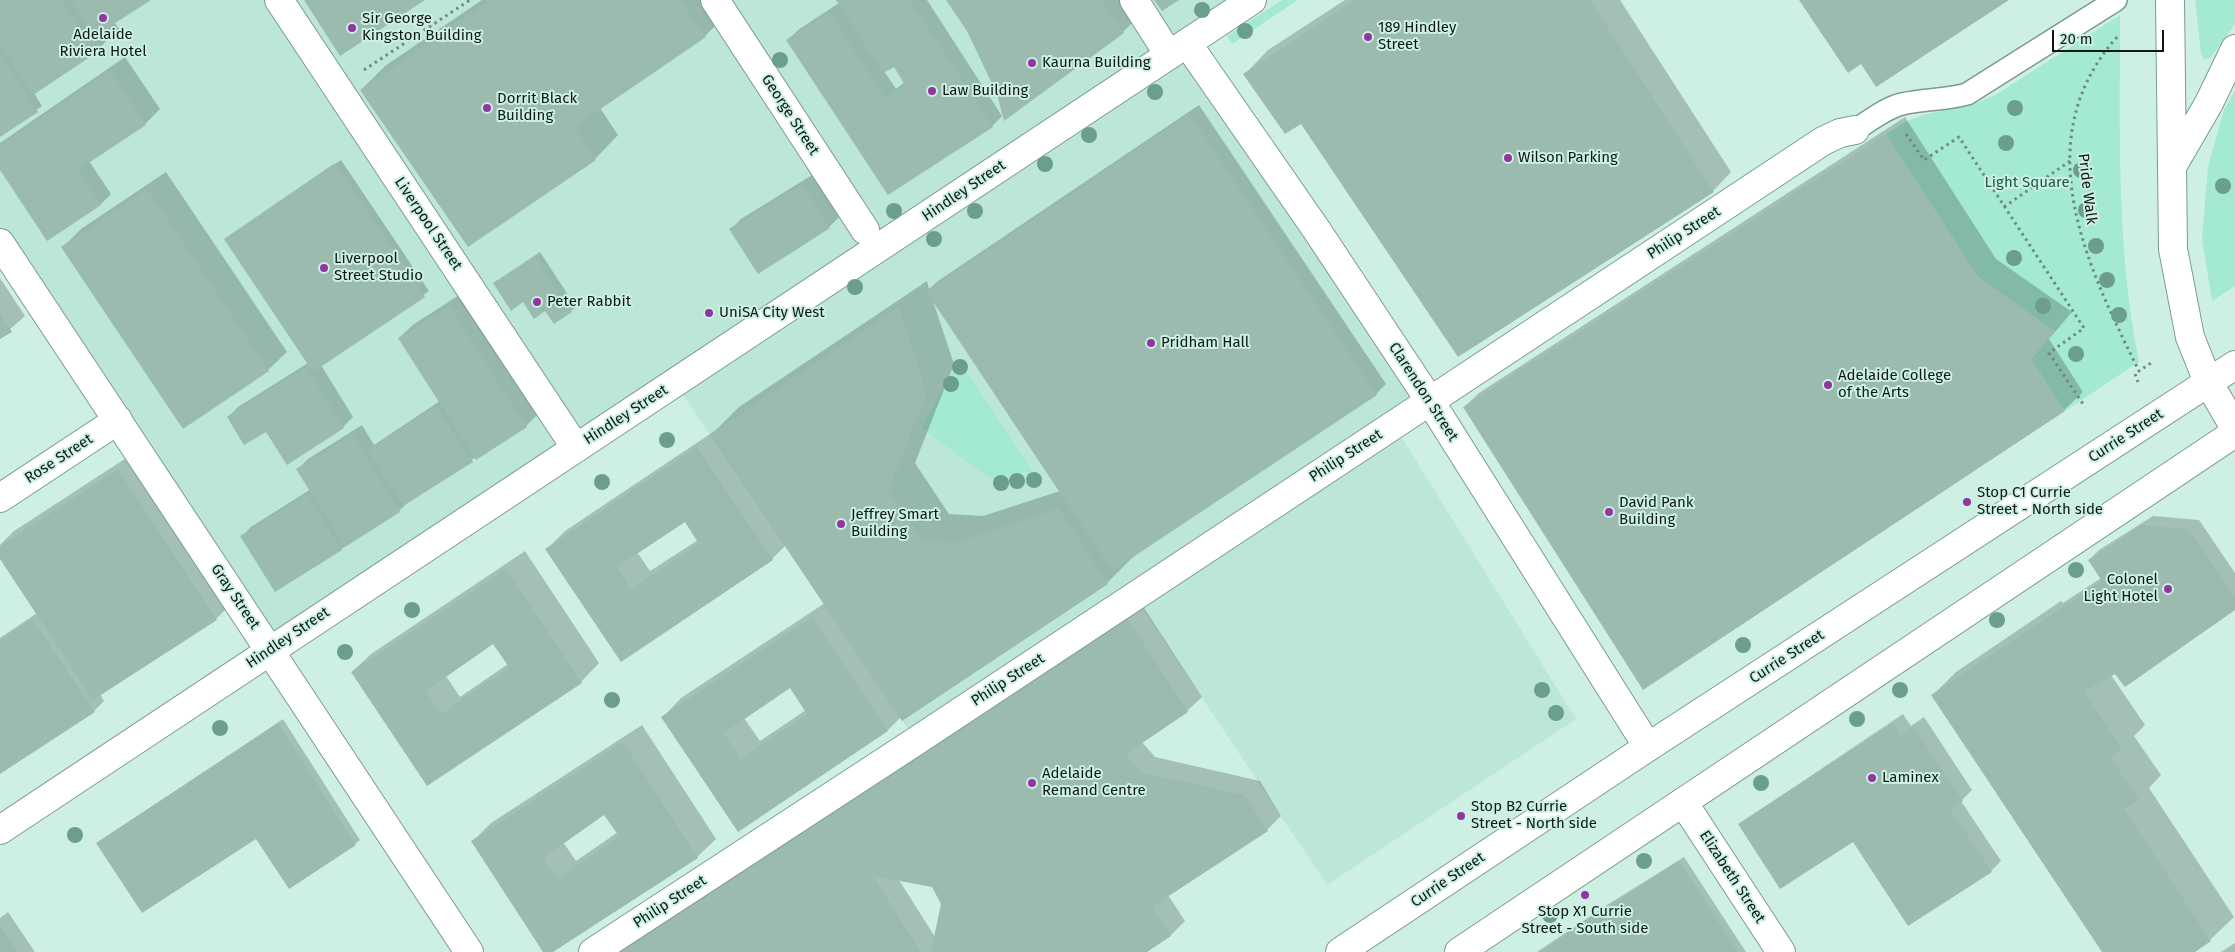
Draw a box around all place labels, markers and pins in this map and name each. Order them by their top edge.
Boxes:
place label: Sir George Kingston Building [362,10,481,45]
marker: Adelaide Riviera Hotel [97,12,109,24]
place label: 189 Hindley Street [1378,19,1456,54]
marker: Sir George Kingston Building [346,22,358,34]
place label: Adelaide Riviera Hotel [59,26,147,61]
marker: 189 Hindley Street [1362,31,1374,43]
place label: Kaurna Building [1042,54,1151,72]
marker: Kaurna Building [1026,57,1038,69]
place label: Law Building [942,82,1028,100]
marker: Law Building [926,85,938,97]
place label: Dorrit Black Building [497,90,577,125]
marker: Dorrit Black Building [481,102,493,114]
place label: Wilson Parking [1518,149,1618,167]
marker: Wilson Parking [1502,152,1514,164]
place label: Liverpool Street Studio [334,250,423,285]
marker: Liverpool Street Studio [318,262,330,274]
place label: Peter Rabbit [547,293,631,311]
marker: Peter Rabbit [531,296,543,308]
place label: UniSA City West [719,304,825,322]
marker: UniSA City West [703,307,715,319]
place label: Pridham Hall [1161,334,1249,352]
marker: Pridham Hall [1145,337,1157,349]
place label: Adelaide College of the Arts [1838,367,1951,402]
marker: Adelaide College of the Arts [1822,379,1834,391]
place label: Stop C1 Currie Street - North side [1977,484,2103,519]
place label: David Pank Building [1619,494,1694,529]
marker: Stop C1 Currie Street - North side [1961,496,1973,508]
place label: Jeffrey Smart Building [851,506,939,541]
marker: David Pank Building [1603,506,1615,518]
marker: Jeffrey Smart Building [835,518,847,530]
place label: Colonel Light Hotel [2084,571,2158,606]
marker: Colonel Light Hotel [2162,583,2174,595]
place label: Adelaide Remand Centre [1042,765,1146,800]
place label: Laminex [1882,769,1939,787]
marker: Laminex [1866,772,1878,784]
marker: Adelaide Remand Centre [1026,777,1038,789]
place label: Stop B2 Currie Street - North side [1471,798,1597,833]
marker: Stop B2 Currie Street - North side [1455,810,1467,822]
marker: Stop X1 Currie Street - South side [1579,889,1591,901]
place label: Stop X1 Currie Street - South side [1522,903,1648,938]

